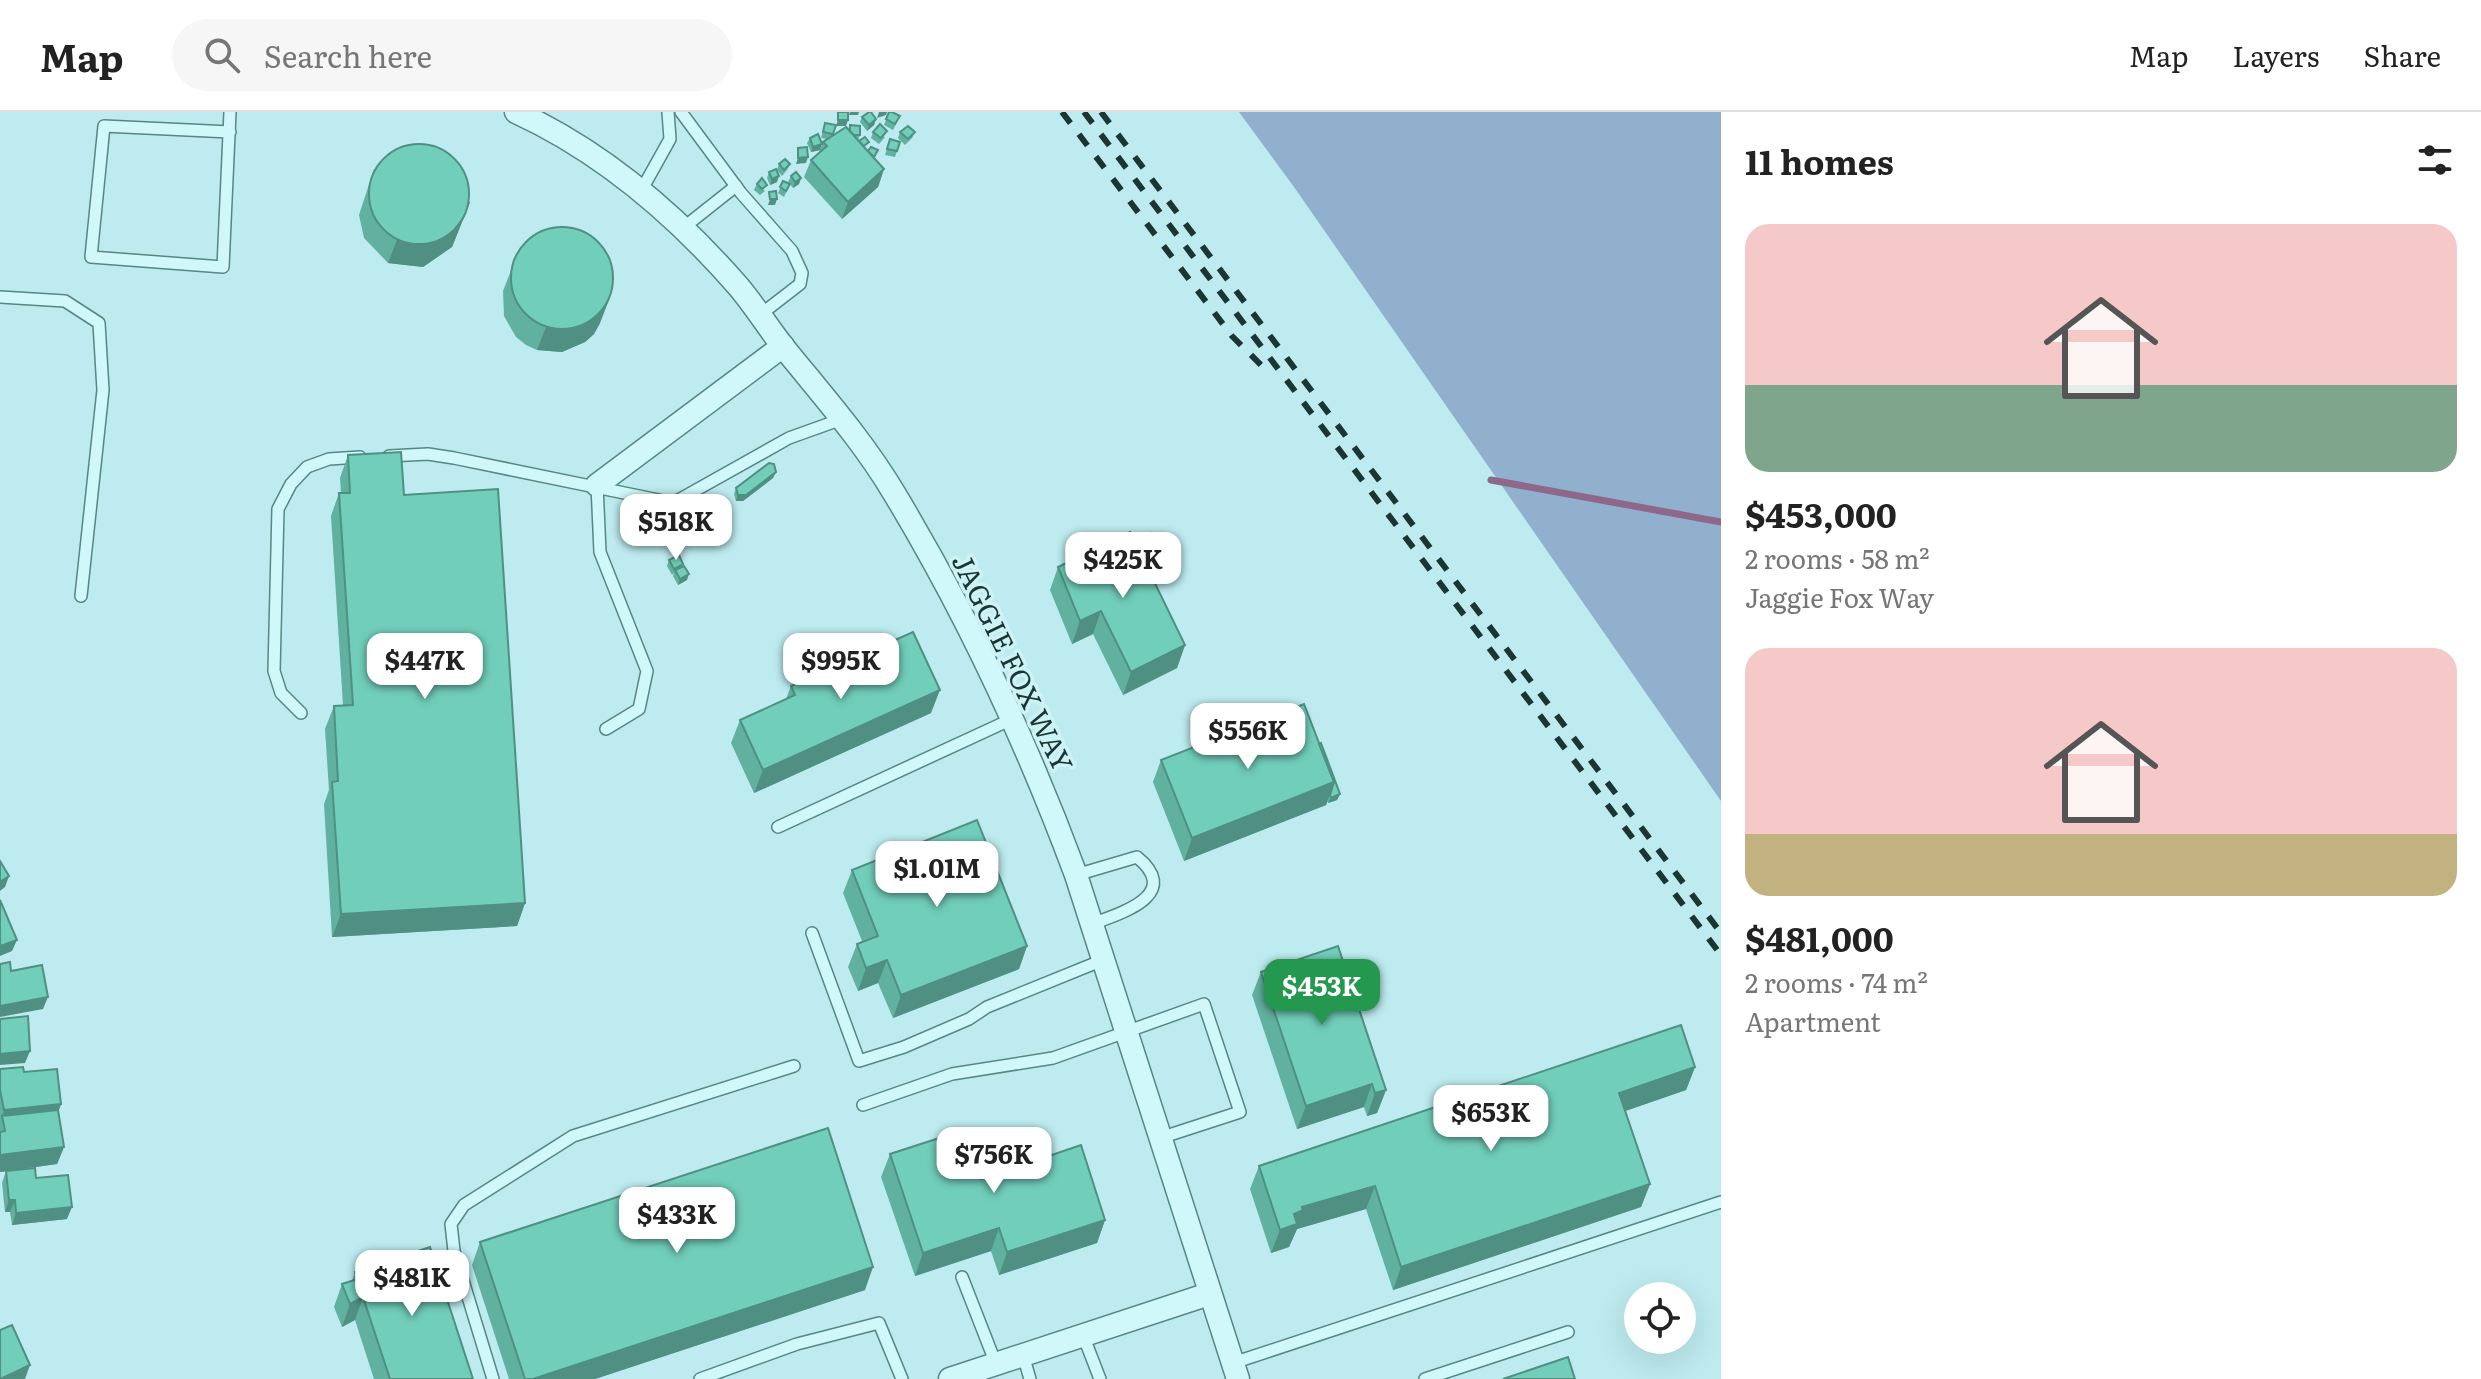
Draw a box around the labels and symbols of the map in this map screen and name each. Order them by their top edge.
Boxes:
pin: $518K [620,494,732,562]
pin: $425K [1067,532,1179,600]
street label: JAGGIE FOX WAY [943,546,1085,778]
pin: $447K [369,633,481,701]
pin: $995K [785,633,897,701]
pin: $556K [1192,703,1304,771]
pin: $1.01M [872,841,1002,909]
pin: $453K [1266,959,1378,1027]
pin: $653K [1435,1085,1547,1153]
pin: $756K [938,1127,1050,1195]
pin: $433K [621,1187,733,1255]
pin: $481K [356,1250,468,1318]

